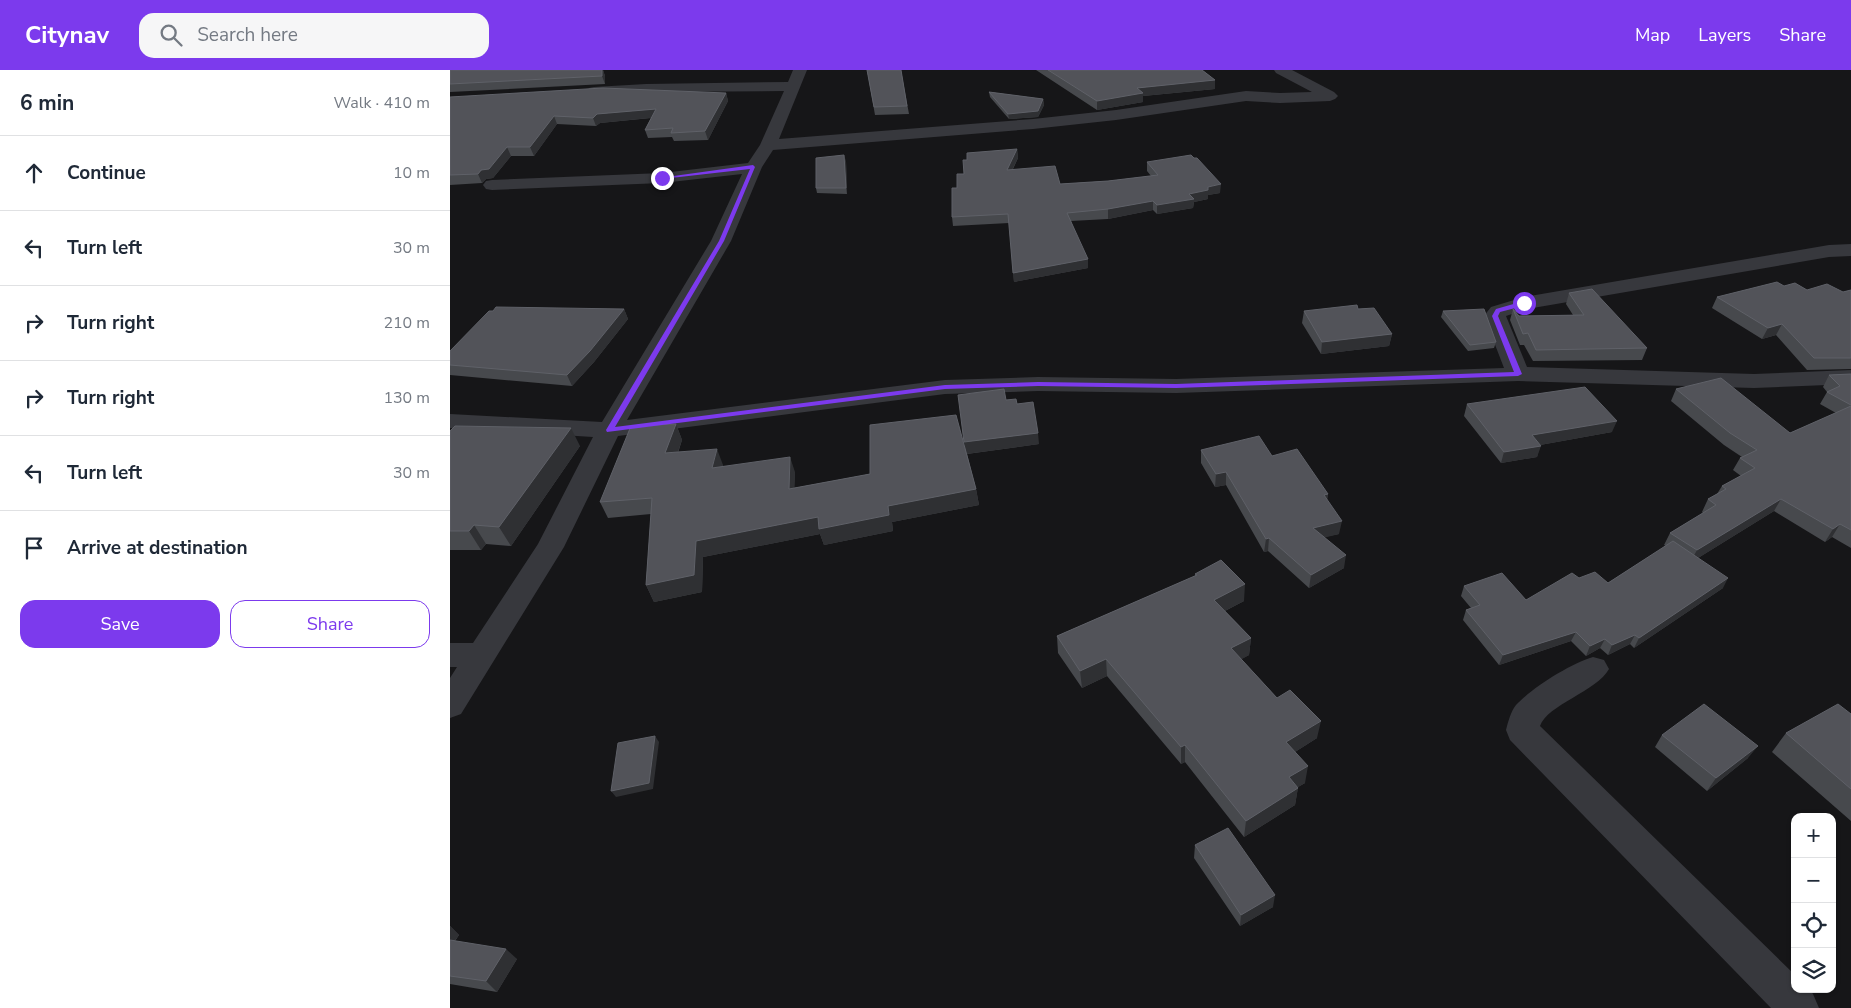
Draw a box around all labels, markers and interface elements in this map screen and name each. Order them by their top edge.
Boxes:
search box [139,13,489,58]
text: Citynav [25,19,109,51]
icon: search [157,21,185,49]
text: Search here [197,22,298,48]
text: Map [1635,23,1670,47]
text: Layers [1698,23,1751,47]
text: Share [1779,23,1826,47]
text: 6 min [20,89,74,117]
text: Walk · 410 m [334,92,430,114]
icon: ahead [20,159,48,187]
text: Continue [67,160,146,186]
text: 10 m [393,162,430,184]
route end [651,167,674,190]
icon: left [20,234,48,262]
text: Turn left [67,235,142,261]
text: 30 m [393,237,430,259]
route start [1513,292,1536,315]
icon: right [20,309,48,337]
text: Turn right [67,310,154,336]
text: 210 m [383,312,430,334]
icon: right [20,384,48,412]
text: Turn right [67,385,154,411]
text: 130 m [383,387,430,409]
icon: left [20,459,48,487]
text: Turn left [67,460,142,486]
text: 30 m [393,462,430,484]
icon: arrive [20,534,48,562]
text: Arrive at destination [67,535,248,561]
button: Save [20,600,220,648]
button: Share [230,600,430,648]
map controls [1791,813,1836,993]
button: + [1791,813,1836,858]
button: − [1791,858,1836,903]
button: locate [1791,903,1836,948]
button: layers [1791,948,1836,993]

